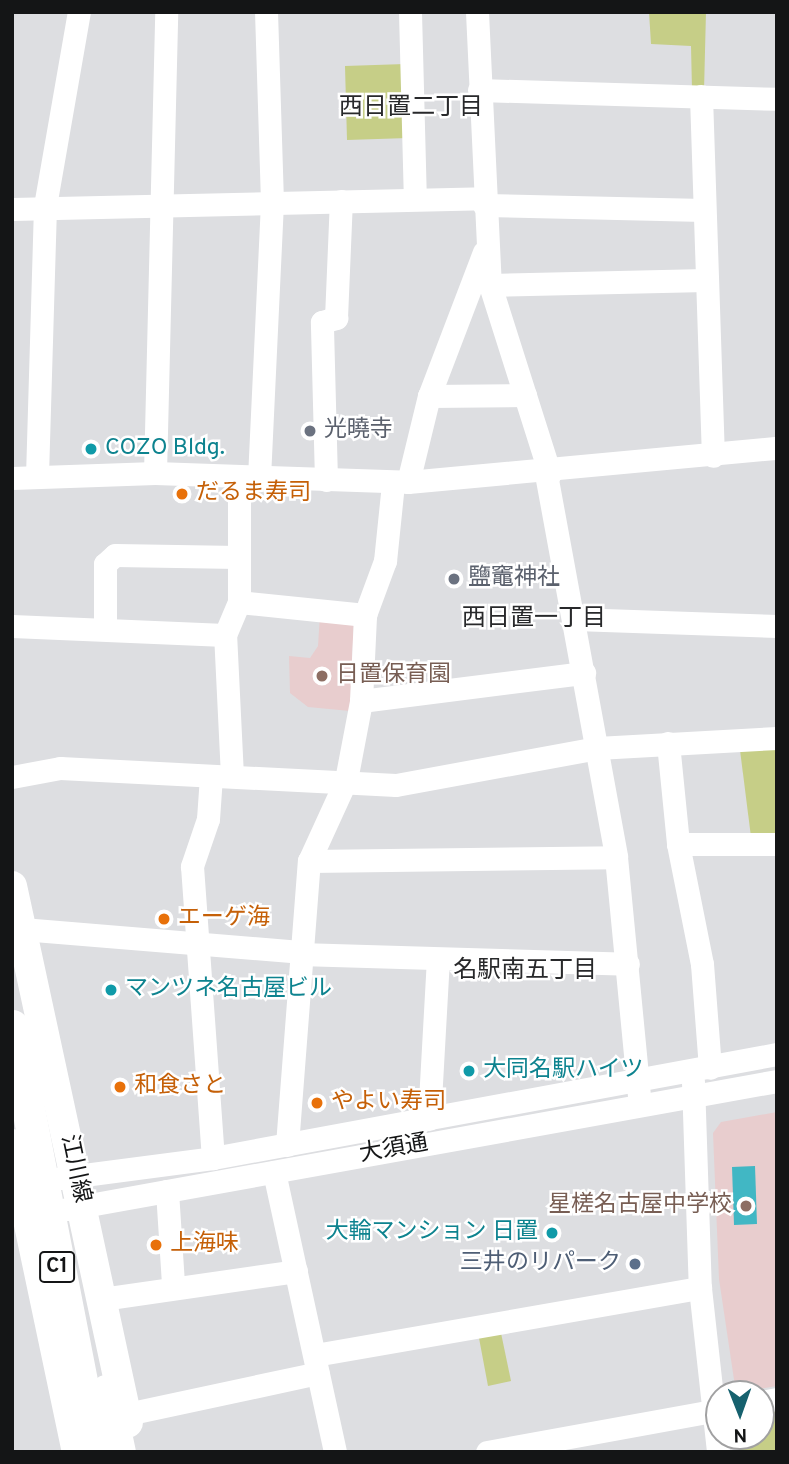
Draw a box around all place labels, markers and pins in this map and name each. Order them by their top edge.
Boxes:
place label: 光曉寺 [324,417,393,445]
marker: 光曉寺 [302,423,318,439]
place label: COZO Bldg. [105,435,225,463]
marker: COZO Bldg. [83,441,99,457]
place label: だるま寿司 [196,480,311,508]
marker: だるま寿司 [174,486,190,502]
place label: 鹽竈神社 [468,565,560,593]
marker: 鹽竈神社 [446,571,462,587]
place label: 日置保育園 [336,662,451,690]
marker: 日置保育園 [314,668,330,684]
place label: エーゲ海 [178,905,270,933]
marker: エーゲ海 [156,911,172,927]
place label: マンツネ名古屋ビル [125,976,332,1004]
marker: マンツネ名古屋ビル [103,982,119,998]
place label: 大同名駅ハイツ [483,1057,644,1085]
marker: 大同名駅ハイツ [461,1063,477,1079]
place label: 和食さと [134,1073,226,1101]
marker: 和食さと [112,1079,128,1095]
place label: やよい寿司 [331,1089,446,1117]
marker: やよい寿司 [309,1095,325,1111]
place label: 星槎名古屋中学校 [548,1192,732,1220]
marker: 星槎名古屋中学校 [738,1198,754,1214]
place label: 大輪マンション 日置 [326,1219,538,1247]
marker: 大輪マンション 日置 [544,1225,560,1241]
place label: 上海味 [170,1231,239,1259]
marker: 上海味 [148,1237,164,1253]
place label: 三井のリパーク [460,1250,621,1278]
marker: 三井のリパーク [627,1256,643,1272]

